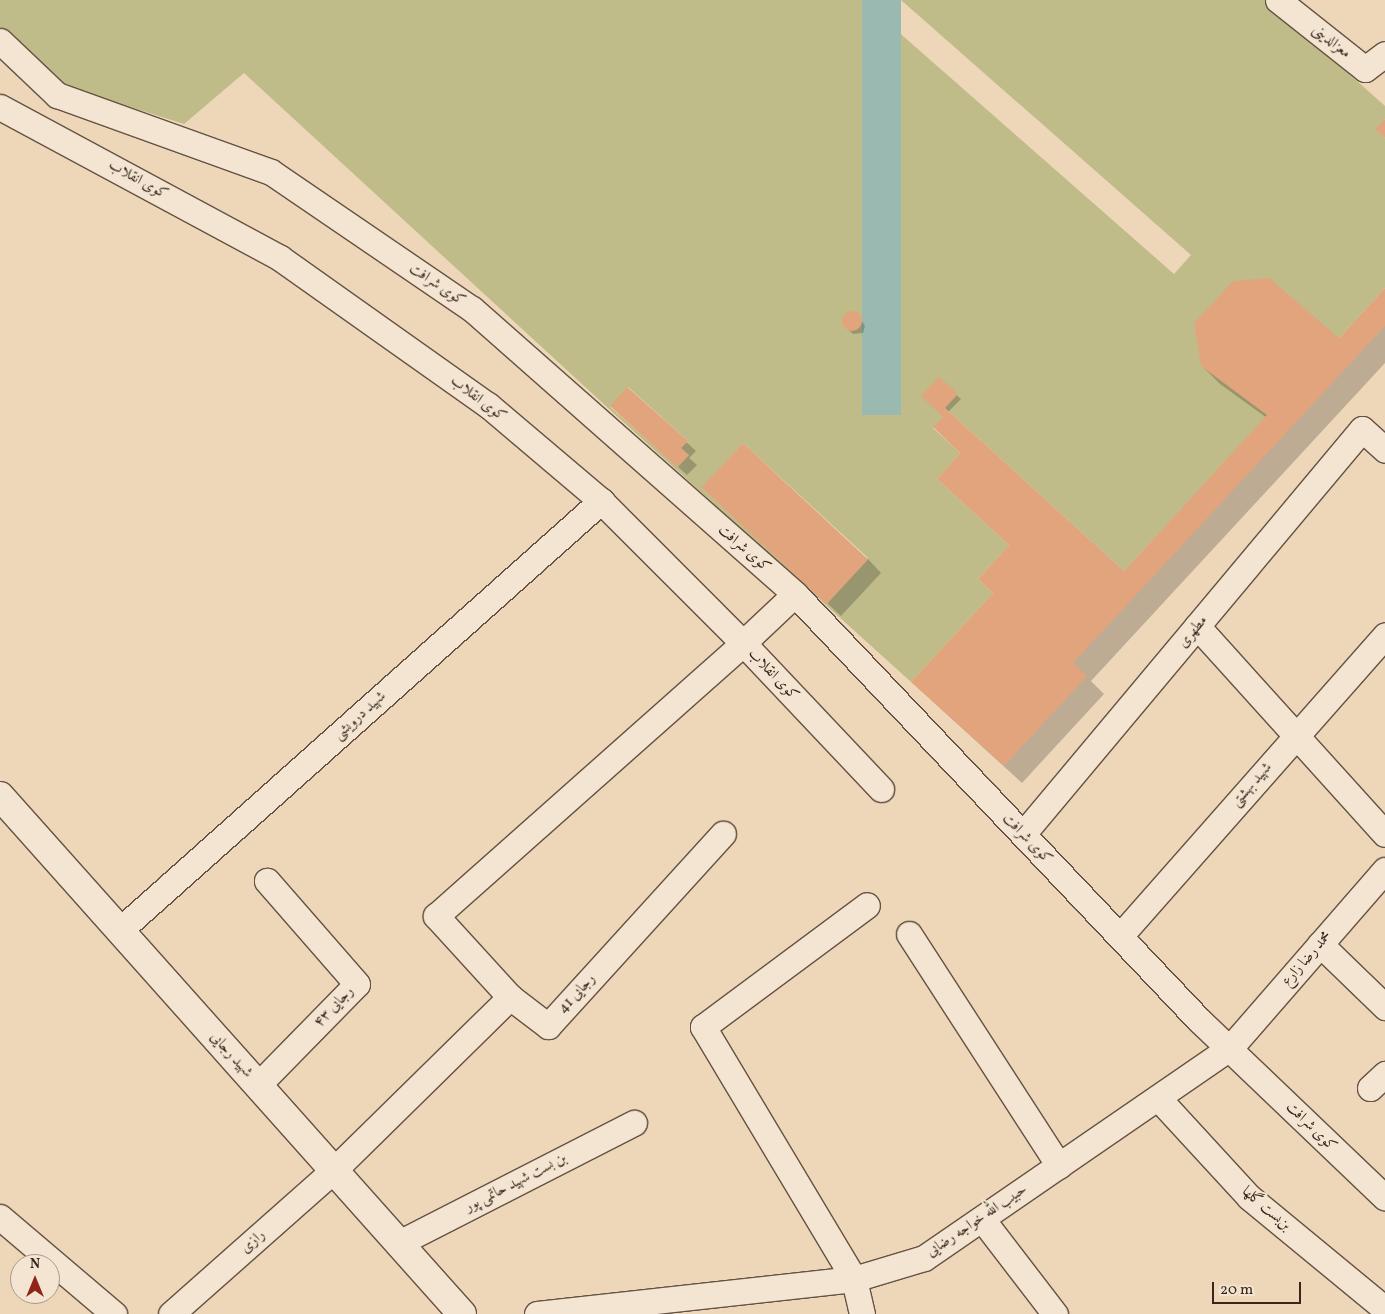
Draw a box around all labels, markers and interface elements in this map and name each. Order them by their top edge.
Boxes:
street label: معزالدینی [1308,21,1354,63]
street label: کوی انقلاب [105,156,171,204]
street label: کوی شرافت [405,260,469,310]
street label: کوی انقلاب [446,372,510,426]
street label: کوی شرافت [714,521,774,577]
street label: مطهری [1174,612,1212,652]
street label: کوی انقلاب [744,645,802,705]
street label: شهید درویشی [330,688,390,744]
street label: شهید بهشتی [1228,759,1276,811]
street label: کوی شرافت [998,810,1056,868]
street label: محمد رضا زارع [1278,928,1336,990]
street label: رجایی 41 [554,970,600,1018]
street label: رجایی ۴۳ [310,983,358,1031]
street label: شهید رجایی [206,1028,256,1082]
street label: کوی شرافت [1282,1098,1340,1156]
street label: بن بست شهید حاتمی پور [462,1150,570,1216]
street label: حبیب الله خواجه رضایی [923,1181,1031,1261]
street label: بن‌بست گلها [1238,1183,1294,1235]
street label: رازی [237,1226,269,1258]
north arrow [10,1254,60,1304]
text: N [30,1255,40,1274]
scale bar [1215,1272,1304,1304]
text: 20 m [1220,1280,1253,1301]

